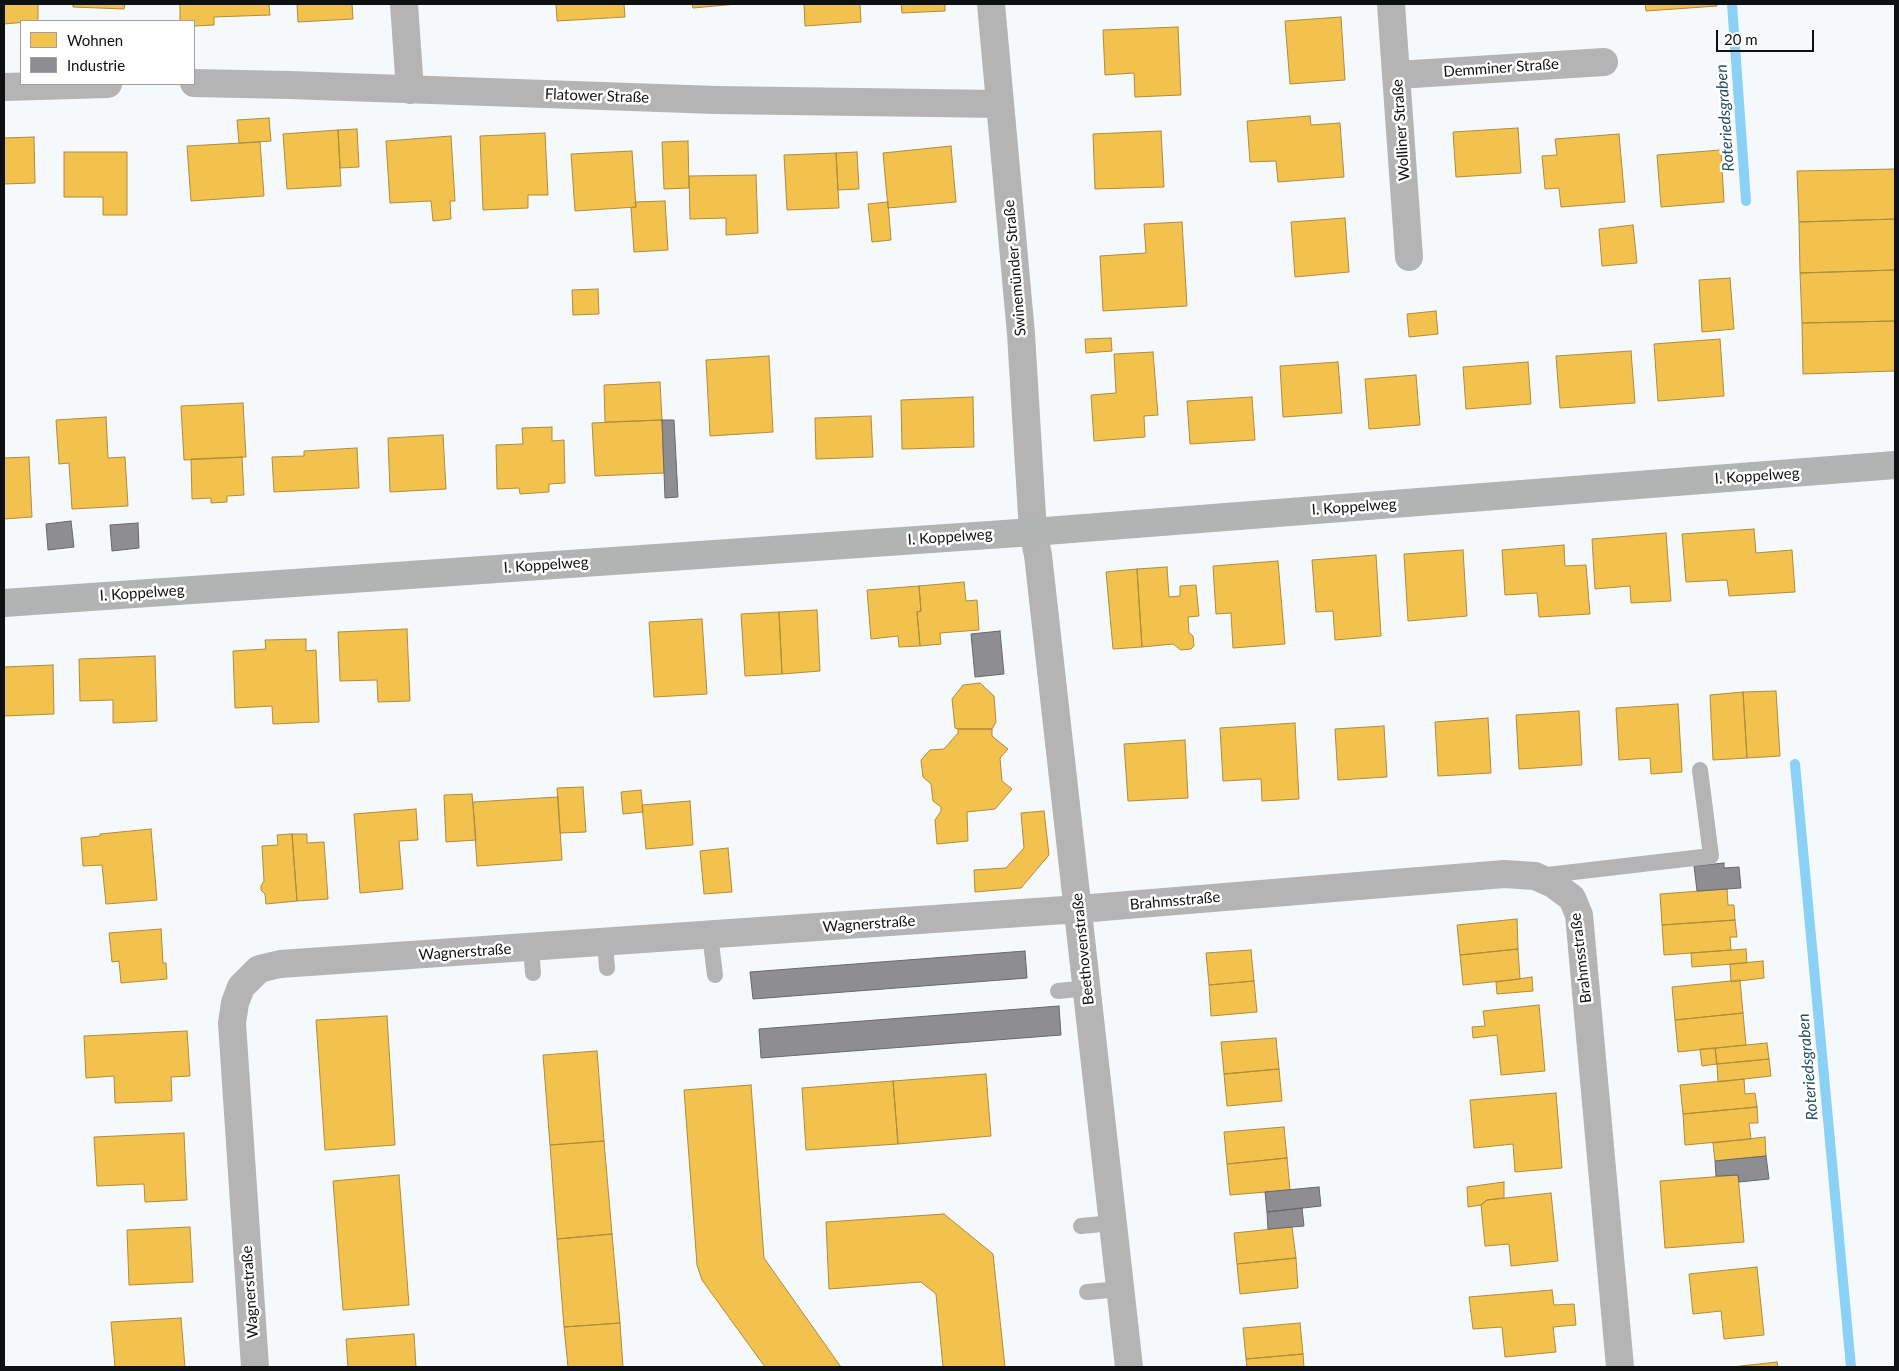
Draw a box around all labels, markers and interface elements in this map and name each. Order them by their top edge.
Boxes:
legend [20,20,195,85]
scale bar [1719,20,1816,52]
text: 20 m [1724,30,1758,48]
text: Wohnen [67,31,123,49]
street label: Demminer Straße [1443,55,1559,81]
text: Industrie [67,56,125,74]
water label: Roteriedsgraben [1712,64,1738,172]
street label: Wolliner Straße [1388,78,1414,182]
street label: Flatower Straße [544,85,650,107]
street label: Swinemünder Straße [1000,199,1030,337]
street label: I. Koppelweg [1714,464,1800,488]
street label: I. Koppelweg [1311,495,1397,519]
street label: I. Koppelweg [907,525,993,549]
street label: I. Koppelweg [503,553,589,577]
street label: I. Koppelweg [99,581,185,605]
street label: Brahmsstraße [1129,888,1221,914]
street label: Beethovenstraße [1068,892,1098,1006]
street label: Wagnerstraße [822,912,916,936]
street label: Brahmsstraße [1567,912,1595,1004]
street label: Wagnerstraße [418,940,512,964]
water label: Roteriedsgraben [1794,1013,1822,1121]
street label: Wagnerstraße [238,1245,262,1339]

